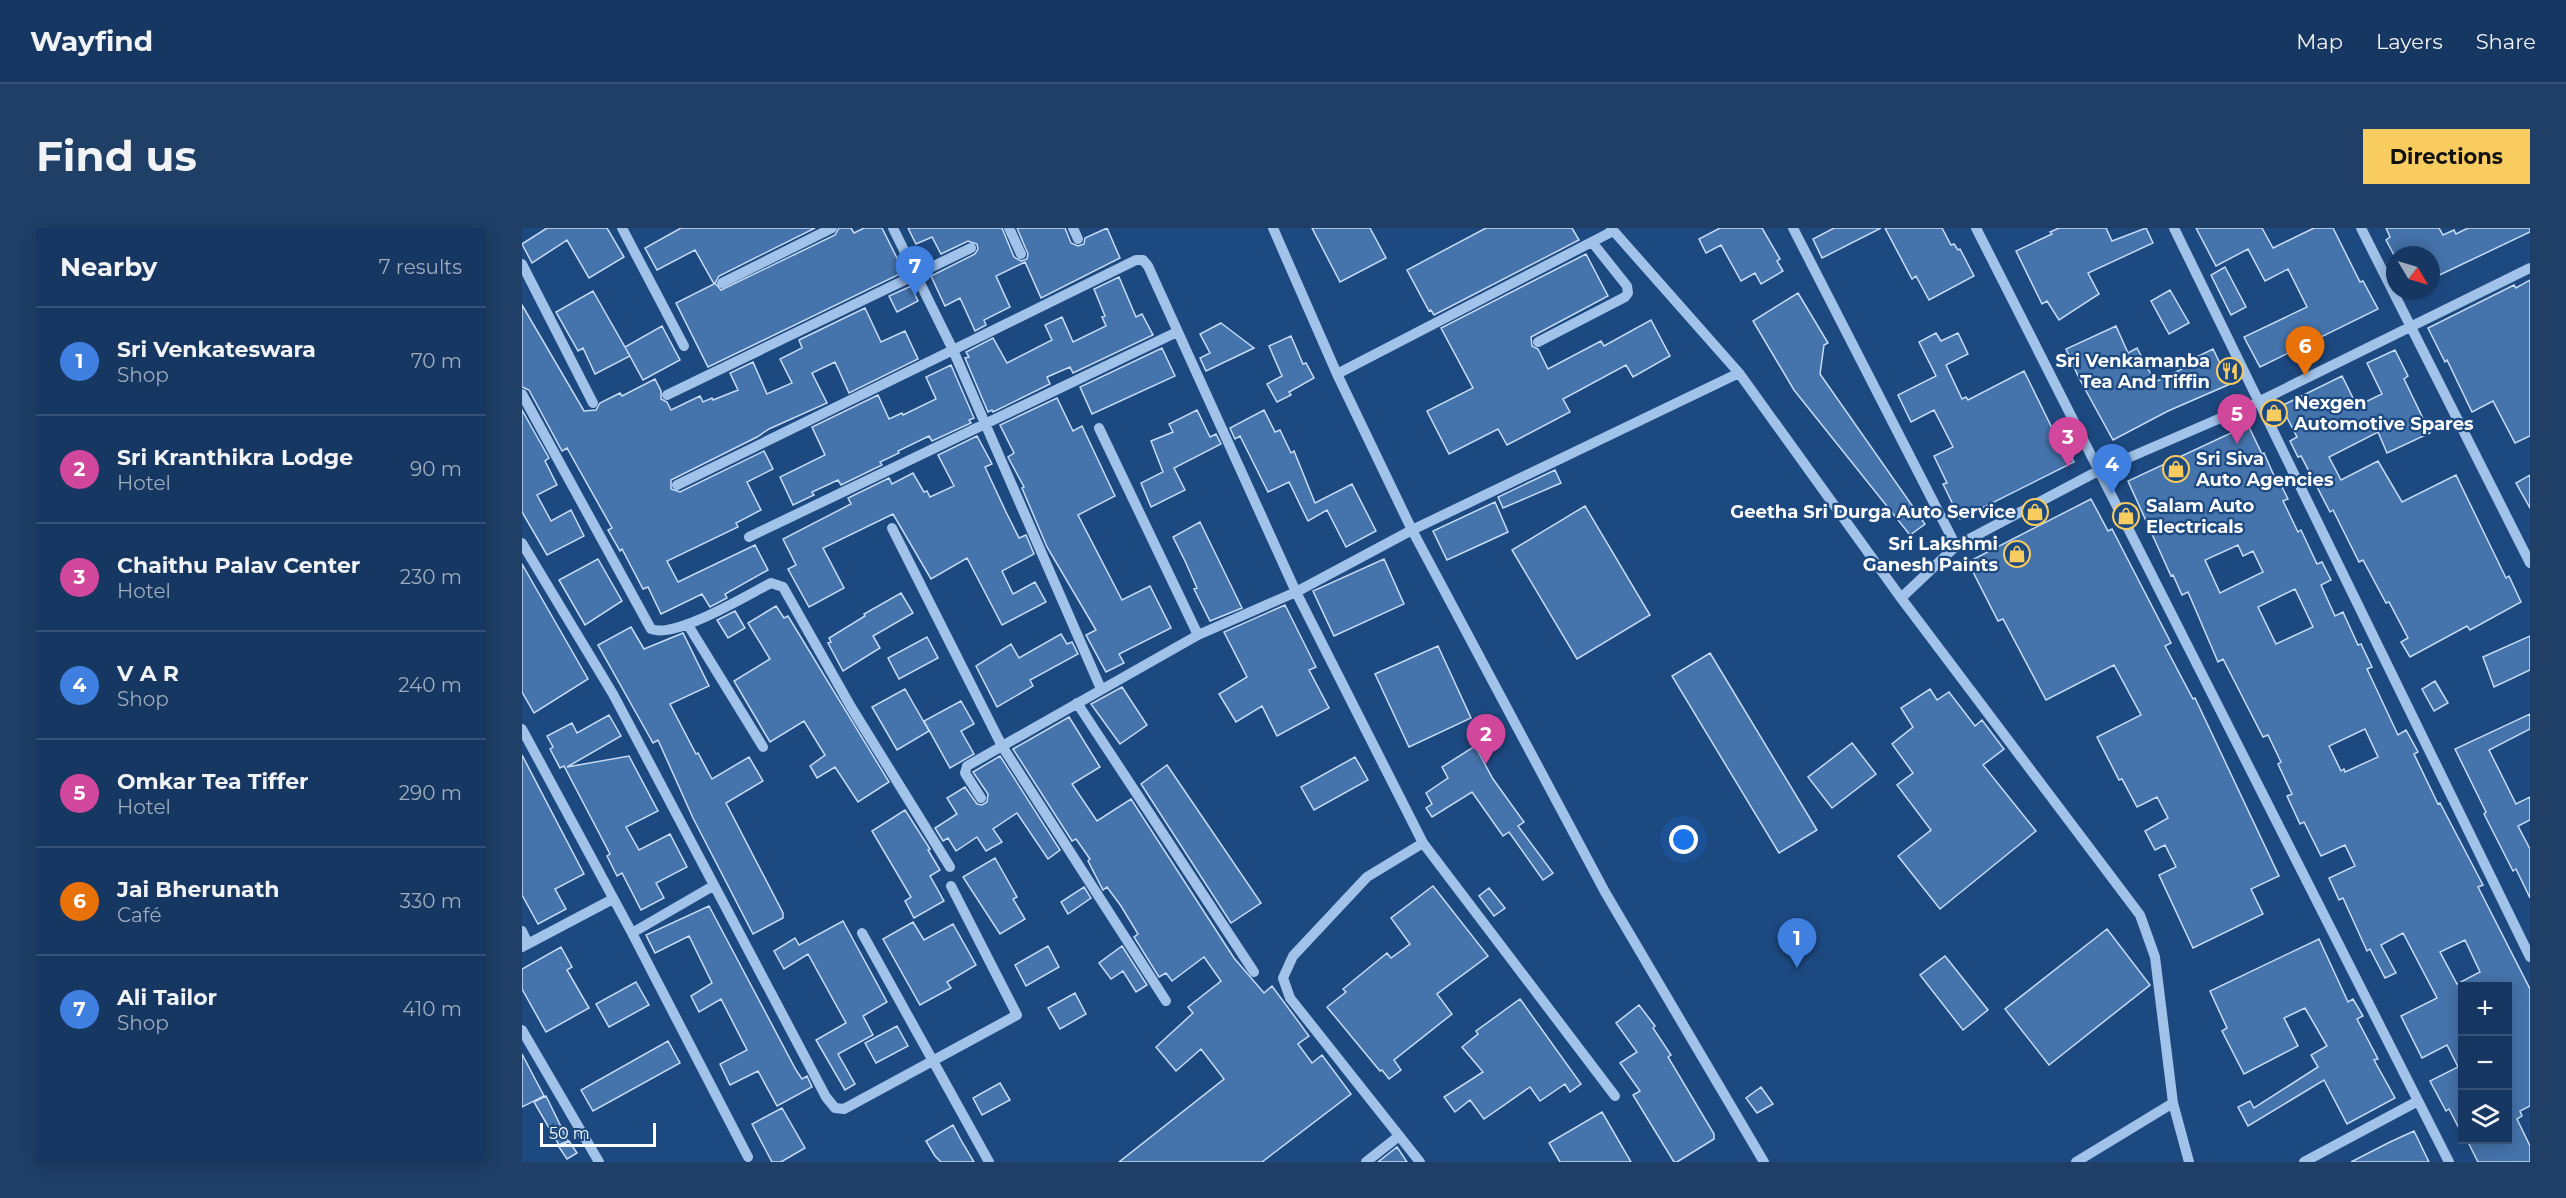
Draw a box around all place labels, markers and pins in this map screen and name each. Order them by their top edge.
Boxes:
pin: 7 [896,247,934,296]
pin: 6 [2286,326,2324,376]
place label: Sri Venkamanba Tea And Tiffin [2056,350,2210,393]
restaurant icon: Sri Venkamanba Tea And Tiffin [2215,356,2245,386]
place label: Nexgen Automotive Spares [2293,392,2474,435]
pin: 5 [2218,394,2256,444]
shop icon: Nexgen Automotive Spares [2259,398,2289,428]
pin: 3 [2048,418,2088,467]
pin: 4 [2092,444,2132,494]
place label: Sri Siva Auto Agencies [2195,448,2334,491]
shop icon: Sri Siva Auto Agencies [2161,454,2191,484]
place label: Salam Auto Electricals [2146,495,2255,538]
shop icon: Geetha Sri Durga Auto Service [2020,497,2050,527]
place label: Geetha Sri Durga Auto Service [1730,501,2016,523]
shop icon: Salam Auto Electricals [2111,501,2141,531]
place label: Sri Lakshmi Ganesh Paints [1863,533,1998,576]
shop icon: Sri Lakshmi Ganesh Paints [2002,539,2032,569]
pin: 2 [1466,714,1506,764]
pin: 1 [1778,918,1816,968]

